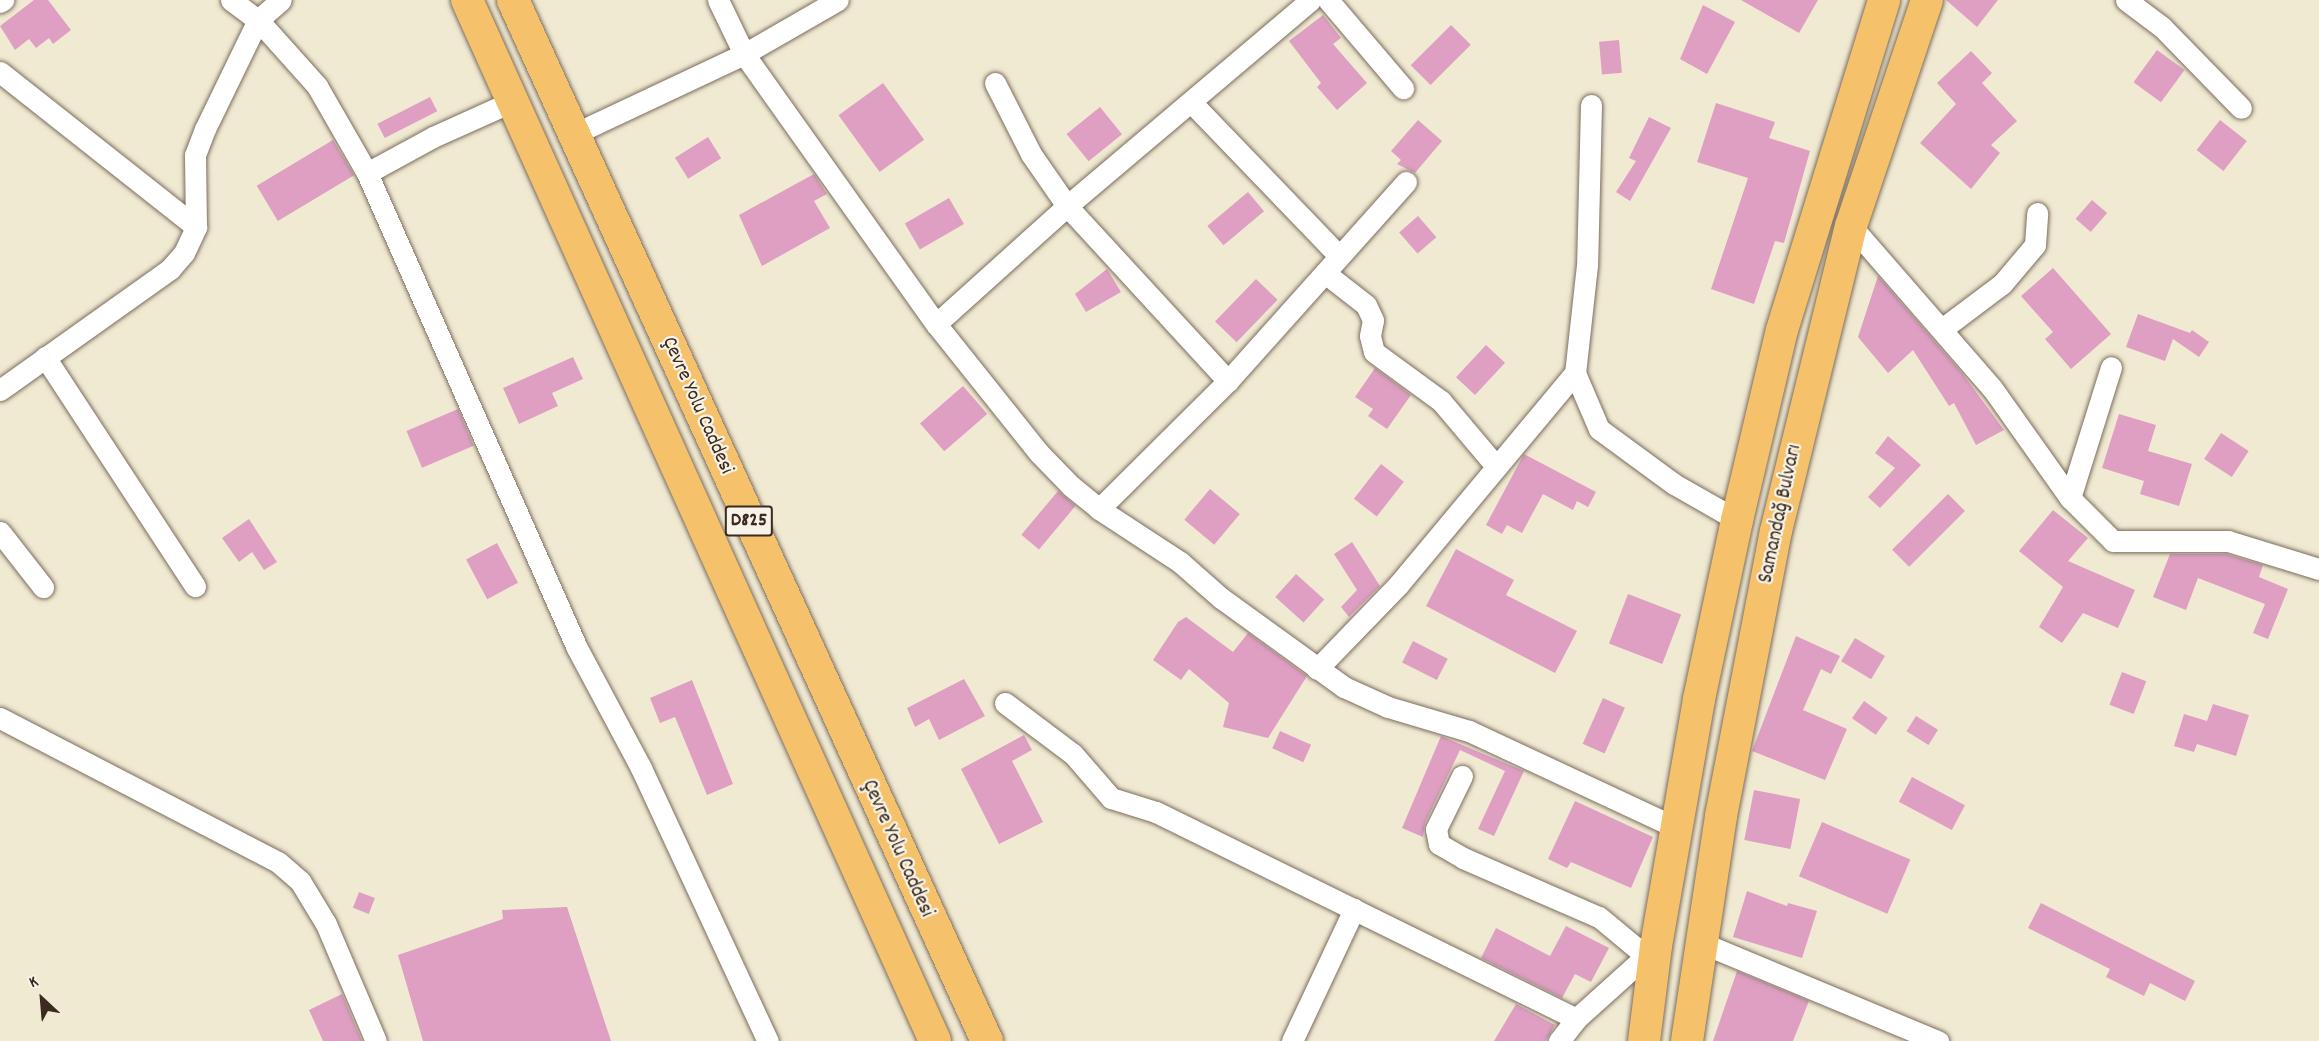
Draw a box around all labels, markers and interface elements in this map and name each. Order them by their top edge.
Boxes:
street label: Çevre Yolu Caddesi [656,334,738,478]
street label: Samandağ Bulvarı [1754,442,1808,586]
road number: D825 [724,504,774,538]
street label: Çevre Yolu Caddesi [856,777,938,921]
north arrow [12,969,72,1029]
text: K [26,970,42,994]

